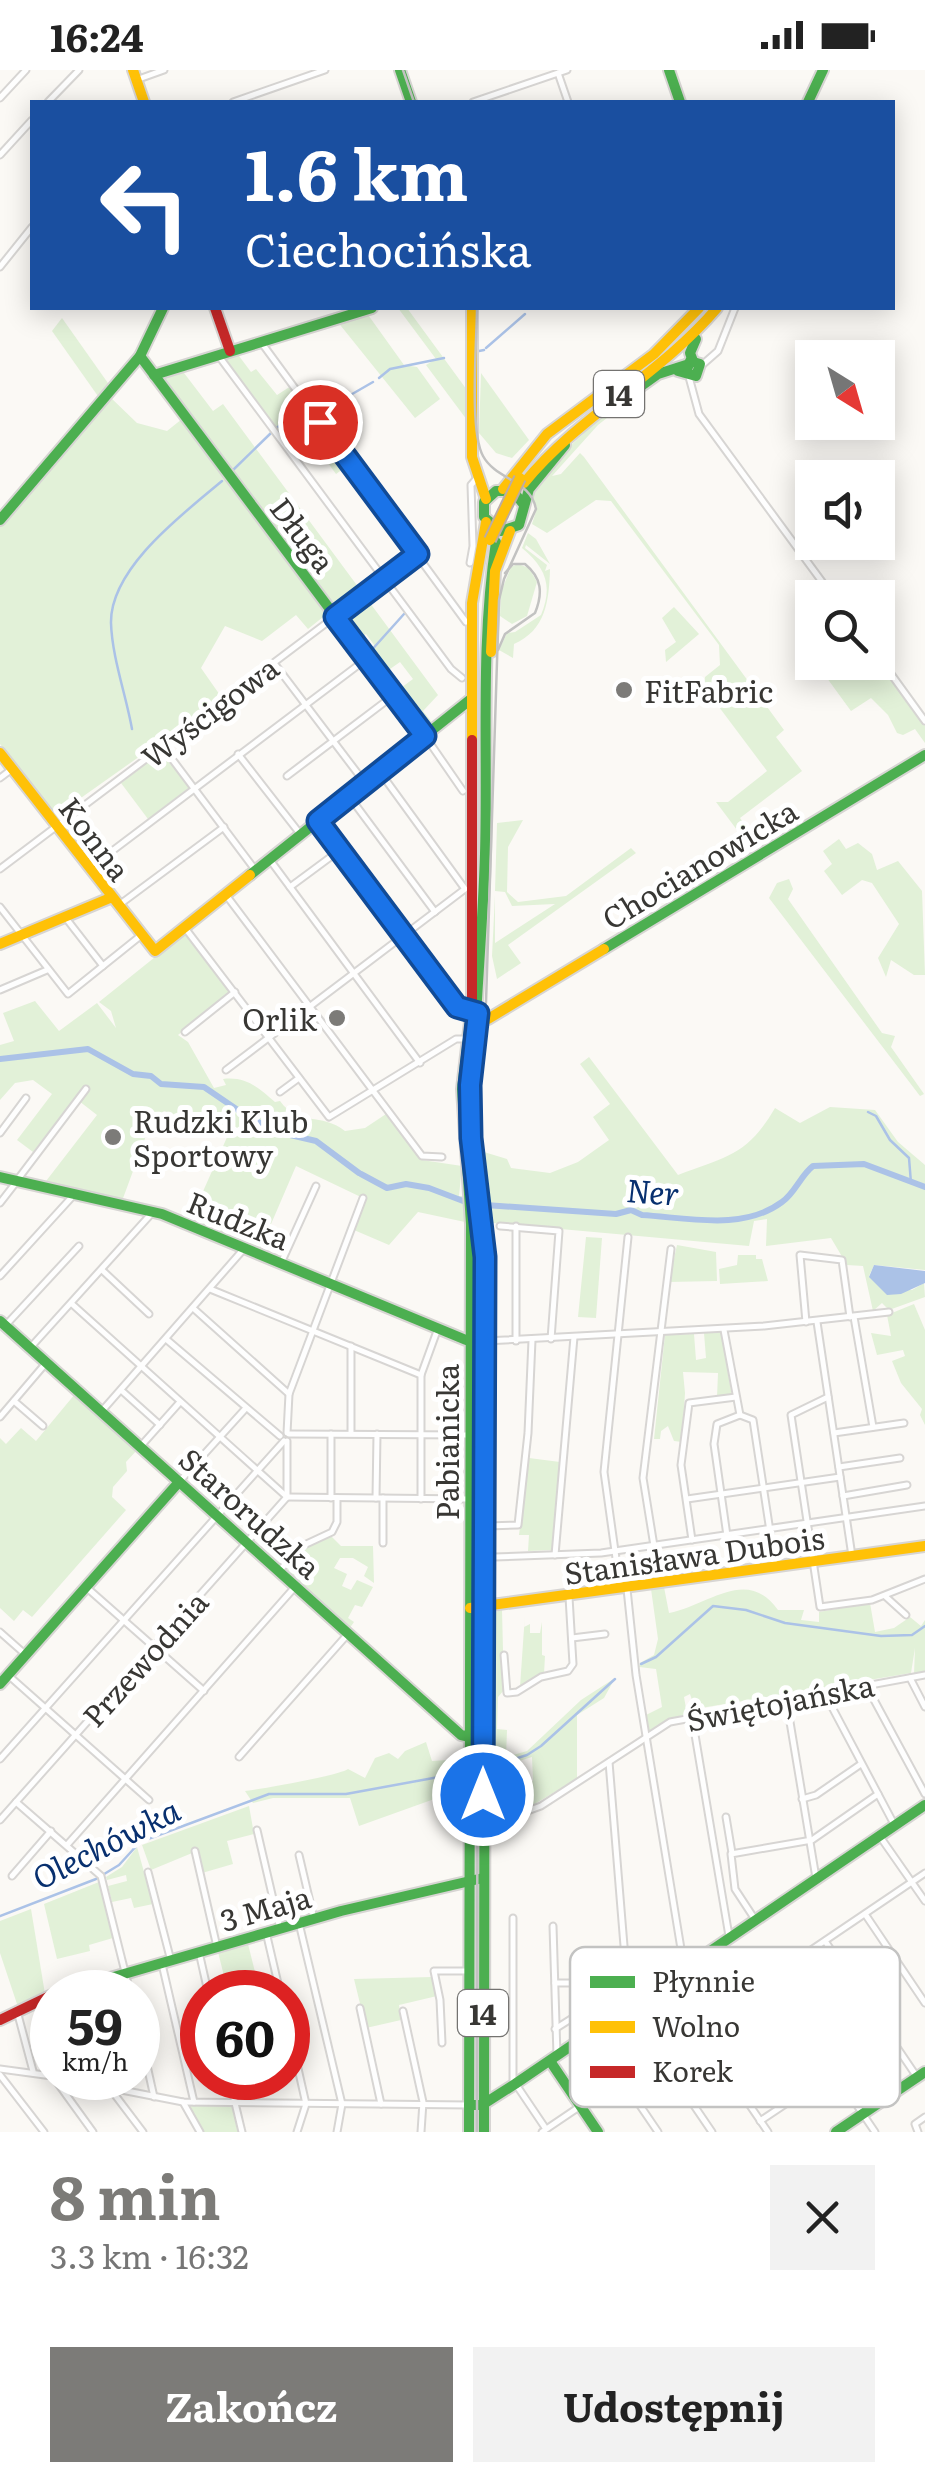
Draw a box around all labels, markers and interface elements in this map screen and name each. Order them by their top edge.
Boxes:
text: 16:24 [50,7,144,64]
text: 1.6 km [245,119,469,223]
icon: left [80,140,210,270]
text: Ciechocińska [245,214,532,281]
north arrow [795,340,895,440]
map controls [795,340,895,680]
road number: 14 [594,371,644,417]
pin [278,380,363,465]
icon: arrive [293,395,348,450]
button: sound [795,460,895,560]
street label: Długa [261,487,347,582]
button: search [795,580,895,680]
street label: Wyścigowa [131,644,287,777]
place label: FitFabric [644,668,773,712]
marker: FitFabric [613,679,635,701]
street label: Konna [50,787,143,890]
street label: Chocianowicka [593,787,806,939]
place label: Orlik [242,996,318,1040]
marker: Orlik [326,1007,348,1029]
place label: Rudzki Klub Sportowy [133,1098,308,1176]
marker: Rudzki Klub Sportowy [102,1126,124,1148]
water label: Ner [625,1164,681,1216]
street label: Rudzka [181,1179,298,1260]
street label: Pabianicka [424,1363,468,1520]
street label: Starorudzka [170,1436,332,1588]
street label: Stanisława Dubois [561,1514,827,1594]
street label: Przewodnia [71,1580,218,1736]
street label: Świętojańska [682,1661,878,1741]
position arrow [431,1743,535,1847]
water label: Olechówka [23,1784,188,1900]
street label: 3 Maja [214,1873,316,1941]
legend [570,1947,900,2107]
text: Płynnie [652,1959,755,2001]
speed limit sign: 60 [180,1970,310,2100]
text: 59 [67,1986,123,2060]
road number: 14 [458,1990,508,2036]
text: Wolno [652,2004,740,2046]
text: km/h [62,2042,128,2079]
text: Korek [652,2049,734,2091]
text: 8 min [50,2149,221,2238]
button: close [770,2165,875,2270]
text: 3.3 km · 16:32 [50,2231,249,2279]
button: Zakończ [50,2347,453,2462]
button: Udostępnij [473,2347,875,2462]

